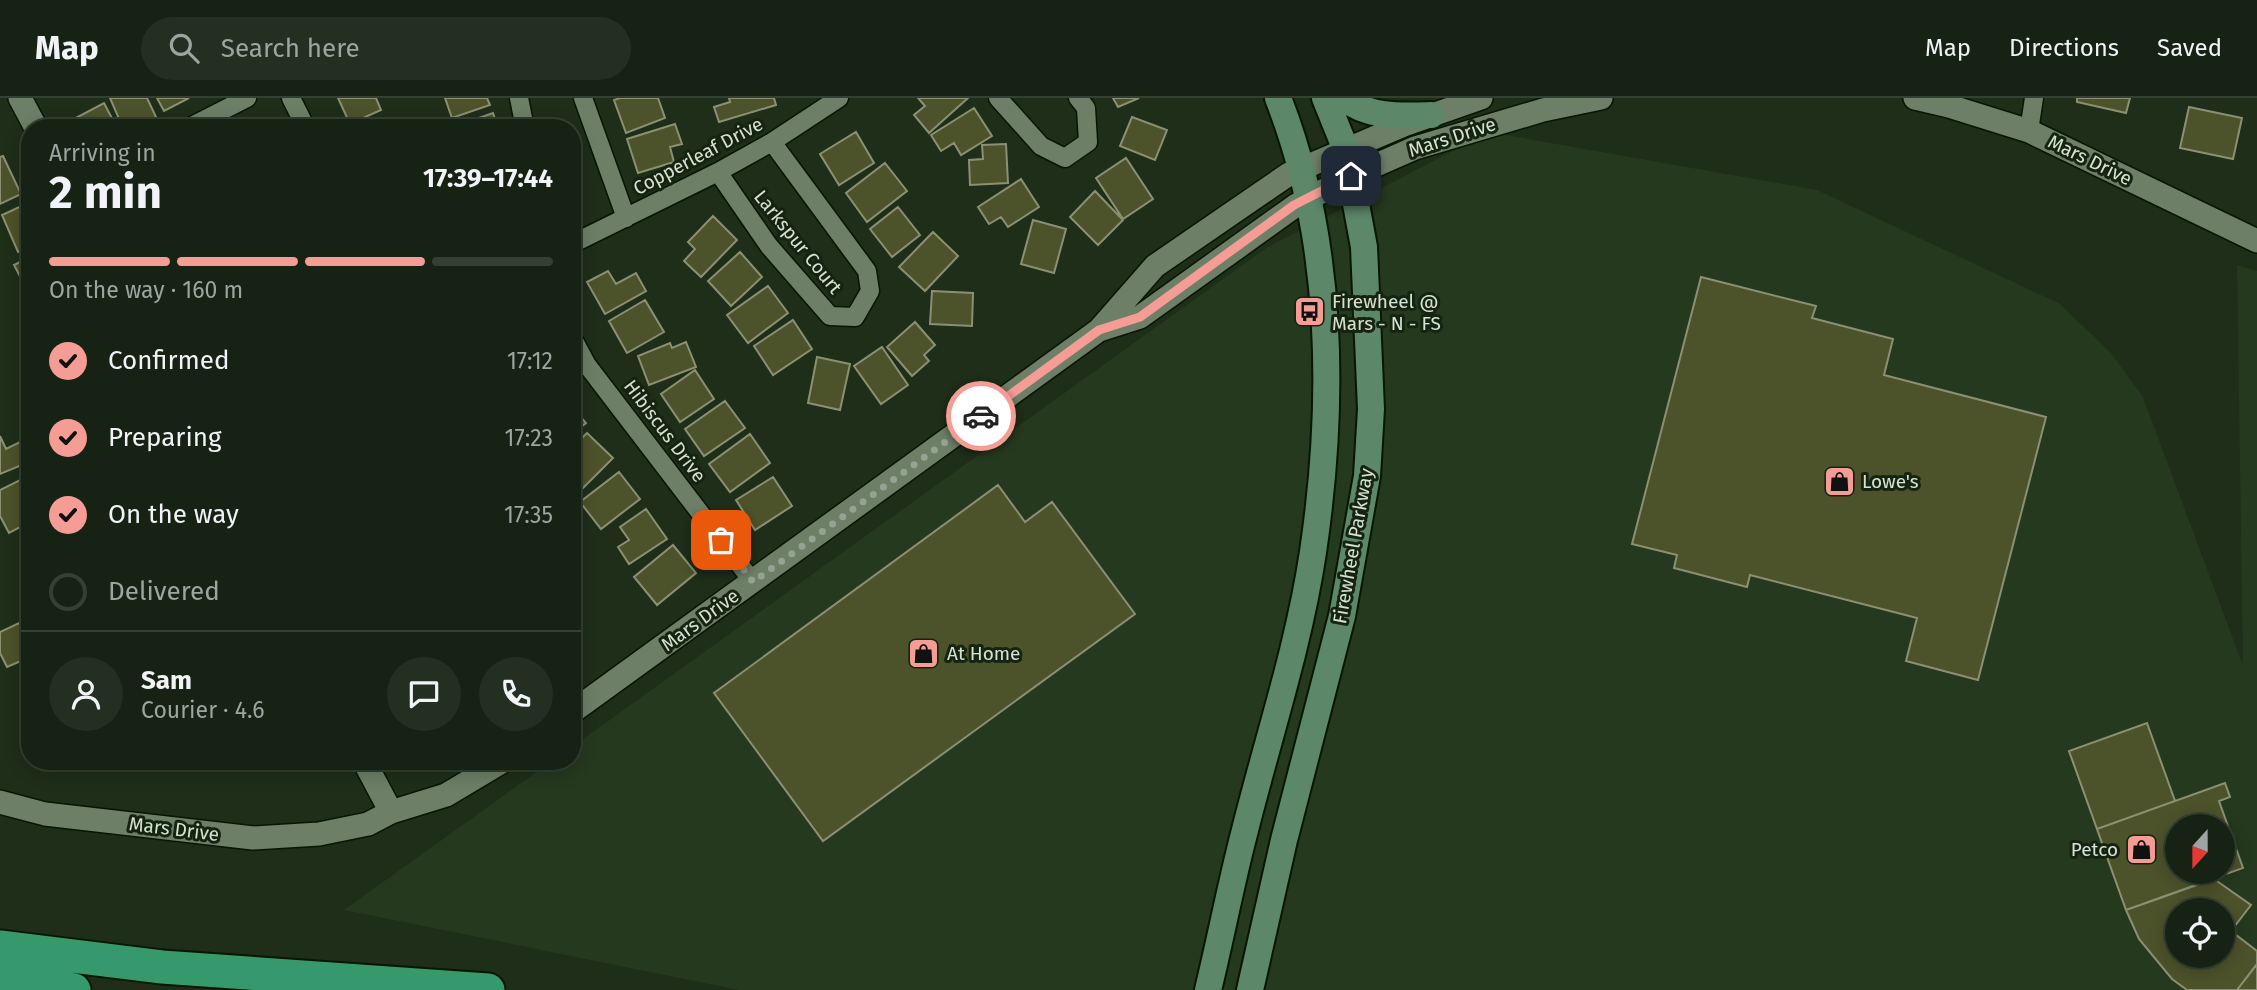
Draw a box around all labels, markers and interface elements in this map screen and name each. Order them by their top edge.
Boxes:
search box [141,17,631,80]
text: Map [35,28,99,68]
icon: search [165,29,203,67]
text: Search here [221,33,360,64]
text: Map [1925,34,1971,62]
text: Directions [2009,34,2119,62]
text: Saved [2157,34,2222,62]
street label: Copperleaf Drive [629,112,767,200]
street label: Mars Drive [1405,112,1499,162]
street label: Mars Drive [2044,130,2136,190]
text: Arriving in [49,139,156,167]
pin [1321,146,1381,206]
icon: home [1332,157,1370,195]
text: 17:39–17:44 [423,163,553,194]
text: 2 min [49,165,162,220]
street label: Larkspur Court [749,185,847,299]
text: On the way · 160 m [49,276,243,304]
place label: Firewheel @ Mars - N - FS [1332,290,1441,335]
bus stop icon: Firewheel @ Mars - N - FS [1292,295,1326,329]
icon: check [49,342,87,380]
text: Confirmed [108,345,229,376]
text: 17:12 [507,347,553,375]
street label: Hibiscus Drive [619,375,711,487]
courier [946,381,1016,451]
icon: car [962,397,1000,435]
icon: check [49,419,87,457]
text: Preparing [108,422,221,453]
text: 17:23 [505,424,553,452]
shop icon: Lowe's [1822,464,1856,498]
street label: Firewheel Parkway [1328,466,1378,626]
place label: Lowe's [1862,470,1919,493]
icon: check [49,496,87,534]
text: On the way [108,499,239,530]
text: 17:35 [504,501,553,529]
pin [691,510,751,570]
icon: bag [702,521,740,559]
text: Delivered [108,576,220,607]
street label: Mars Drive [657,584,743,656]
shop icon: At Home [907,636,941,670]
place label: At Home [947,642,1020,665]
button: person [49,657,123,731]
button: chat [387,657,461,731]
button: phone [479,657,553,731]
text: Sam [141,665,192,696]
text: Courier · 4.6 [141,696,265,724]
street label: Mars Drive [128,812,220,846]
north arrow [2165,814,2235,884]
map controls [2165,814,2235,968]
shop icon: Petco [2124,832,2158,866]
place label: Petco [2071,838,2118,861]
button: locate [2165,898,2235,968]

